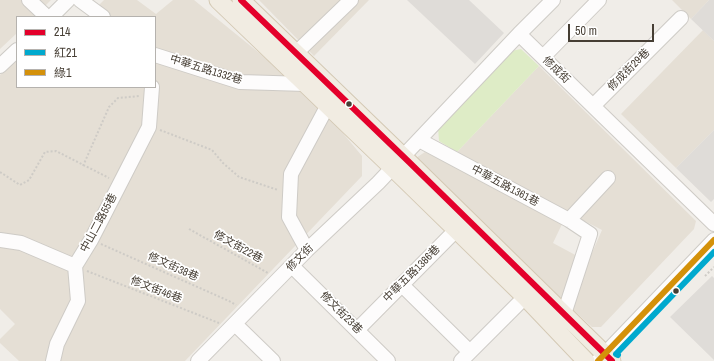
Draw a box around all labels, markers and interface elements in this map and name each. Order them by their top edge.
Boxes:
legend [16,16,156,88]
scale bar [570,16,656,42]
text: 50 m [575,23,597,39]
text: 214 [54,24,70,40]
text: 紅21 [54,45,77,61]
street label: 修成街29巷 [605,46,653,94]
street label: 中華五路1332巷 [168,53,244,87]
street label: 修成街 [540,54,572,86]
text: 綠1 [54,65,71,81]
unlabelled marker [344,99,354,109]
street label: 中華五路1361巷 [469,163,541,209]
street label: 中山二路55巷 [78,191,120,255]
street label: 修文街22巷 [211,228,265,266]
street label: 修文街 [284,242,316,274]
street label: 中華五路1386巷 [381,243,443,305]
street label: 修文街38巷 [146,250,200,284]
street label: 修文街46巷 [128,274,184,306]
unlabelled marker [671,286,681,296]
street label: 修文街23巷 [317,289,365,337]

